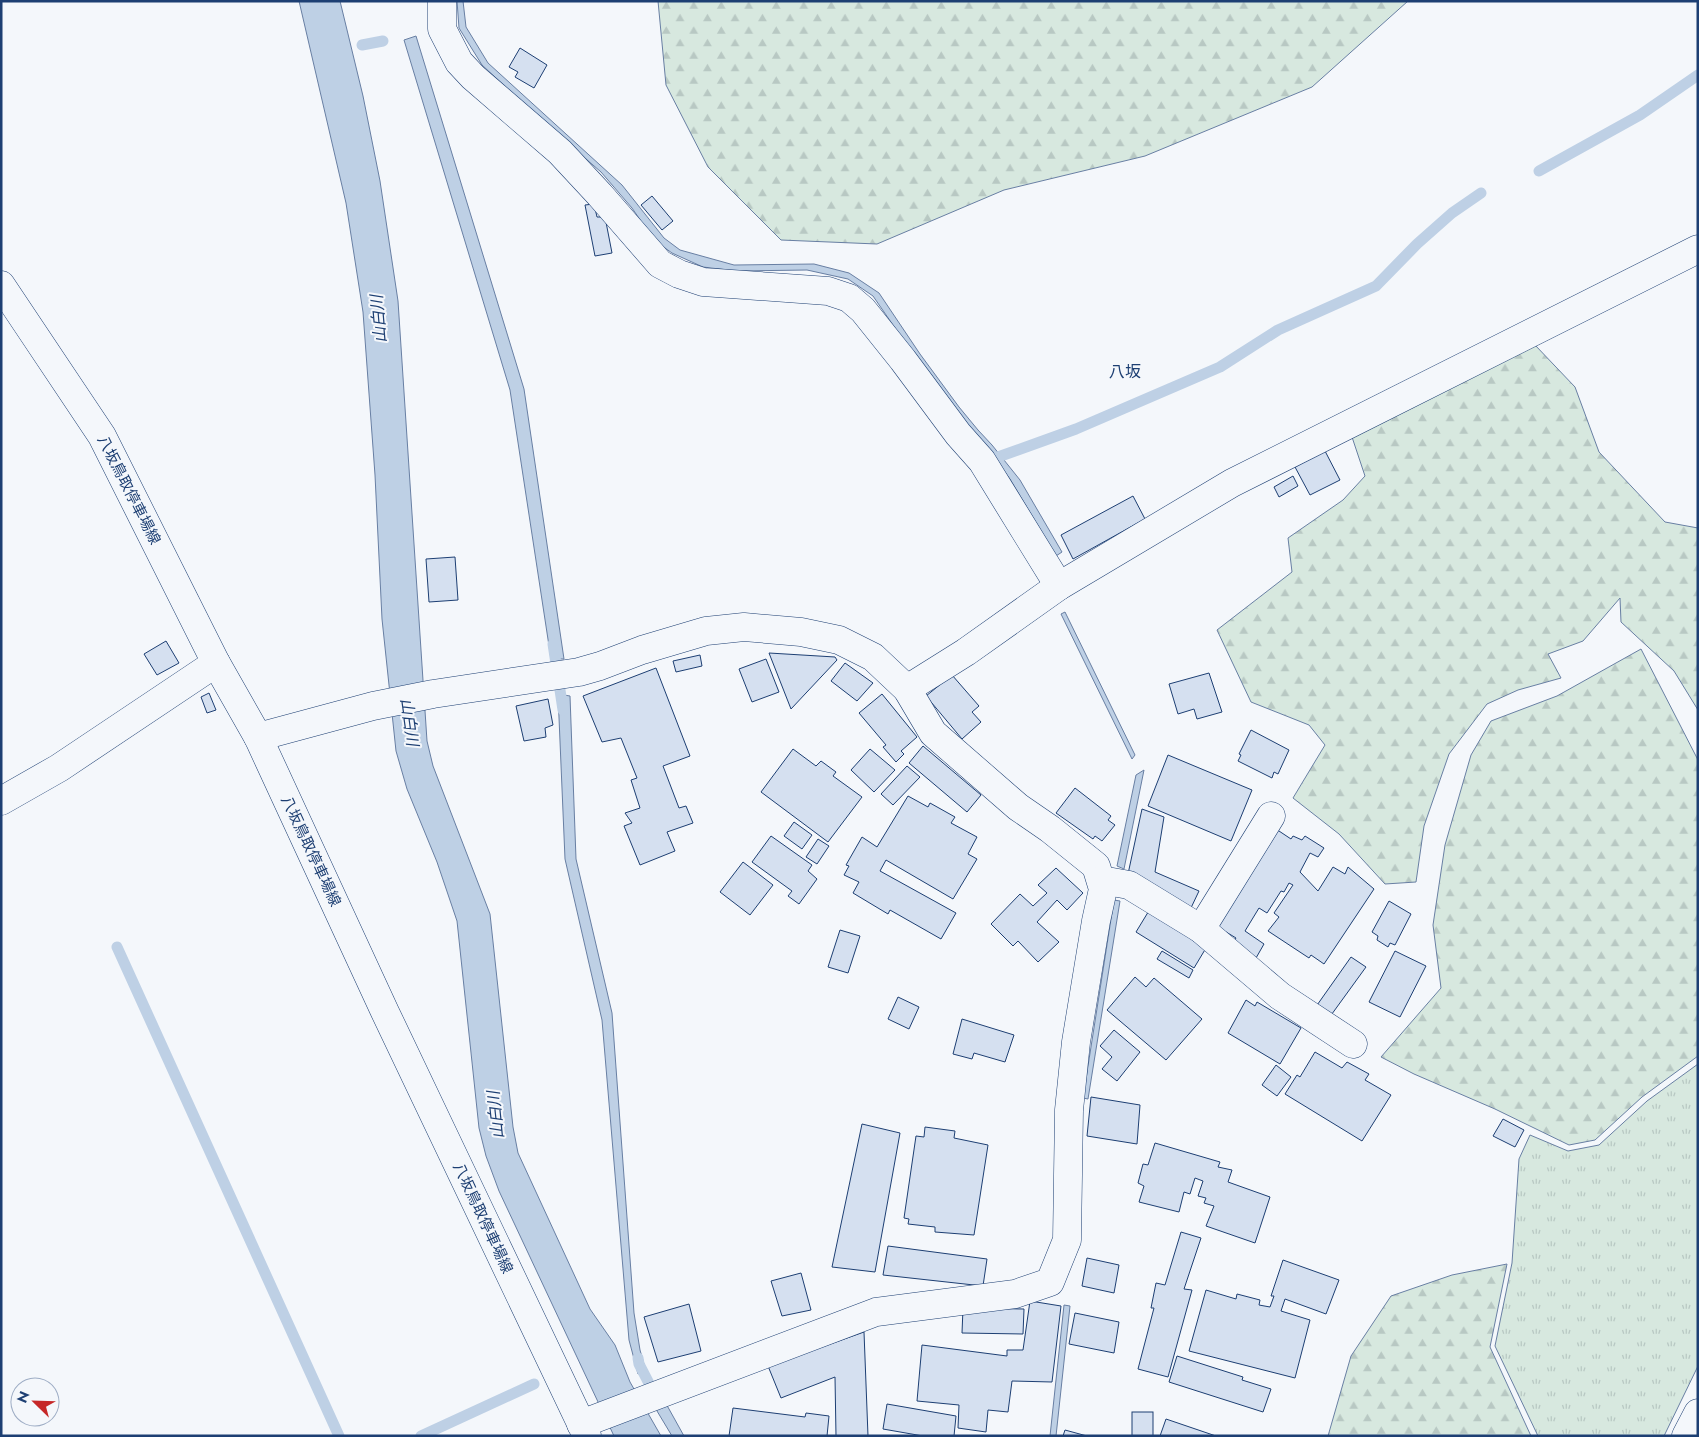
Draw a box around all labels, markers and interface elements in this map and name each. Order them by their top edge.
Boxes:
water label: 山白川 [365,292,392,344]
district label: 八坂 [1109,360,1141,383]
street label: 八坂鳥取停車場線 [92,432,166,548]
water label: 山白川 [395,697,425,749]
street label: 八坂鳥取停車場線 [276,792,346,910]
water label: 山白川 [481,1088,509,1140]
street label: 八坂鳥取停車場線 [448,1159,518,1277]
north arrow [10,1377,60,1427]
text: N [12,1388,34,1406]

